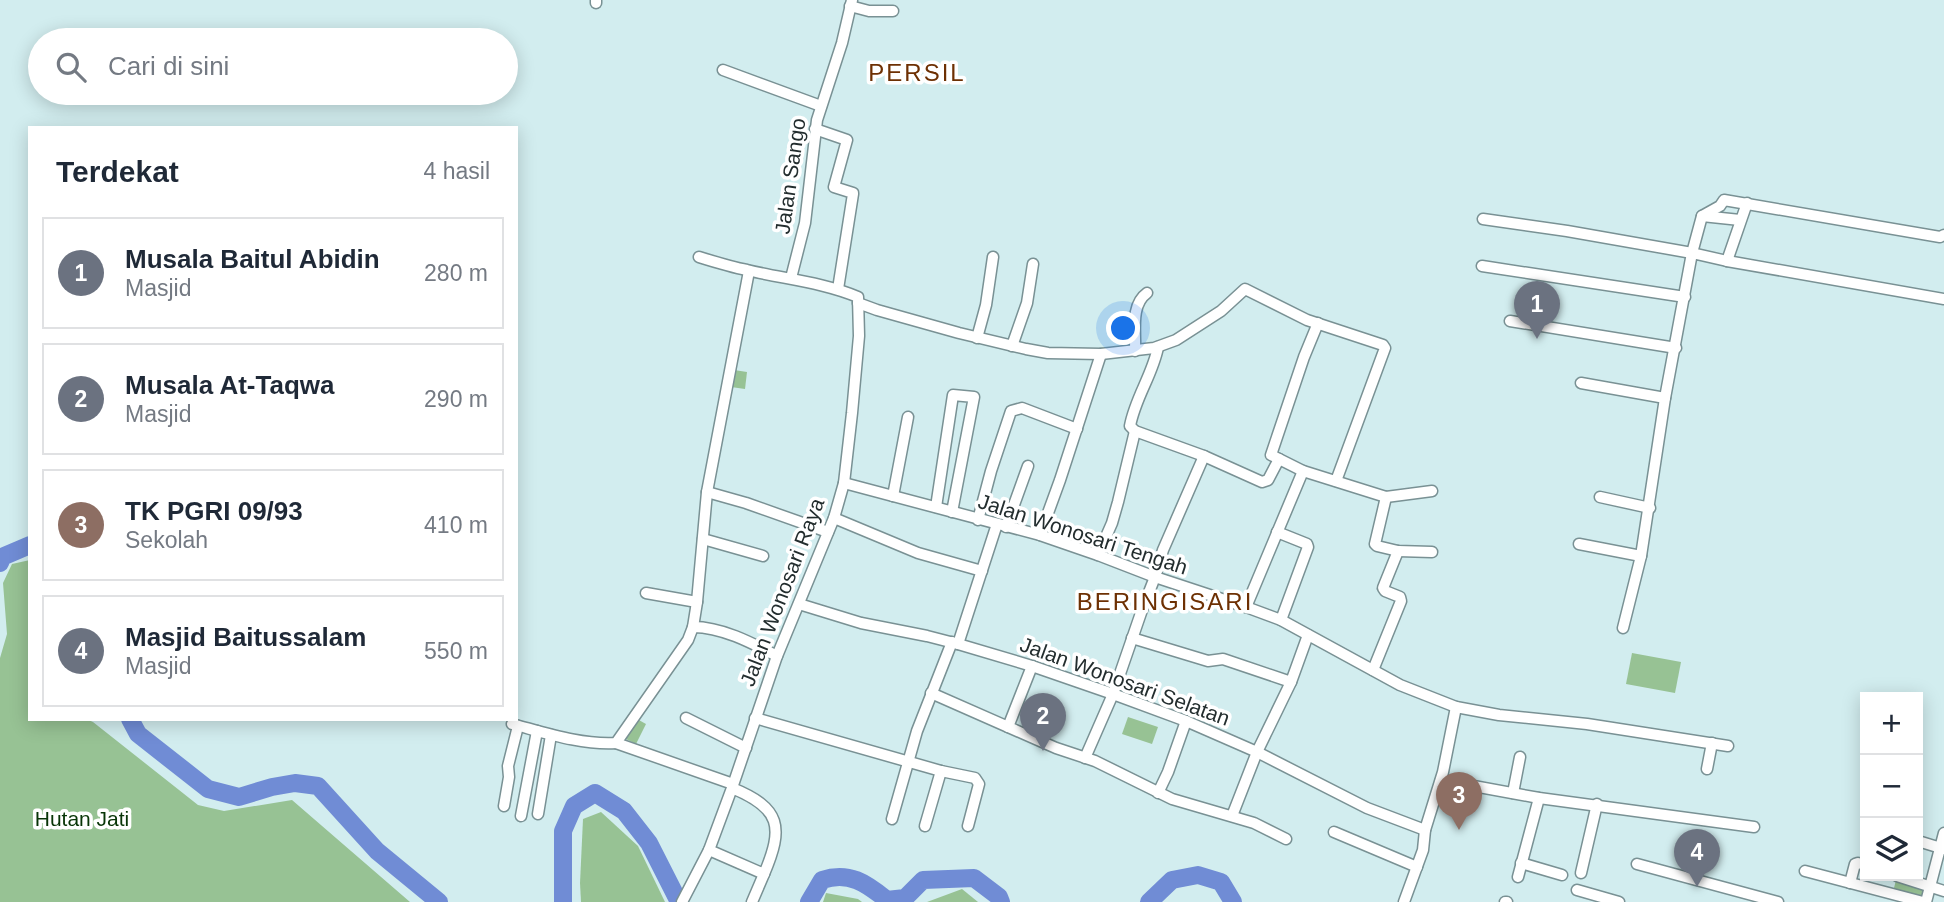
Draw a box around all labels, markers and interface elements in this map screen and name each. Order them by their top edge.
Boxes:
search box [28,28,518,105]
icon: search [52,48,90,86]
text: Cari di sini [108,51,229,81]
district label: PERSIL [868,59,966,86]
street label: Jalan Sango [770,117,810,235]
text: Terdekat [56,155,179,188]
text: 4 hasil [424,158,490,184]
text: Musala Baitul Abidin [125,244,380,274]
text: 1 [75,260,87,286]
text: 280 m [424,260,488,286]
text: Masjid [125,275,191,301]
pin: 1 [1514,281,1560,339]
your location [1106,311,1140,345]
text: Musala At-Taqwa [125,370,334,400]
text: 2 [75,386,87,412]
text: 290 m [424,386,488,412]
text: Masjid [125,401,191,427]
street label: Jalan Wonosari Tengah [975,489,1191,579]
street label: Jalan Wonosari Raya [736,495,829,689]
text: TK PGRI 09/93 [125,496,303,526]
text: 3 [75,512,87,538]
text: 410 m [424,512,488,538]
text: Sekolah [125,527,208,553]
district label: BERINGISARI [1077,588,1253,615]
text: Masjid Baitussalam [125,622,366,652]
street label: Jalan Wonosari Selatan [1017,632,1233,730]
text: 4 [75,638,87,664]
text: 550 m [424,638,488,664]
text: Masjid [125,653,191,679]
map controls [1860,692,1923,881]
button: + [1860,692,1923,755]
pin: 2 [1020,693,1066,751]
button: − [1860,755,1923,818]
pin: 3 [1436,772,1482,830]
park label: Hutan Jati [35,807,129,830]
button: layers [1860,818,1923,881]
pin: 4 [1674,829,1720,887]

